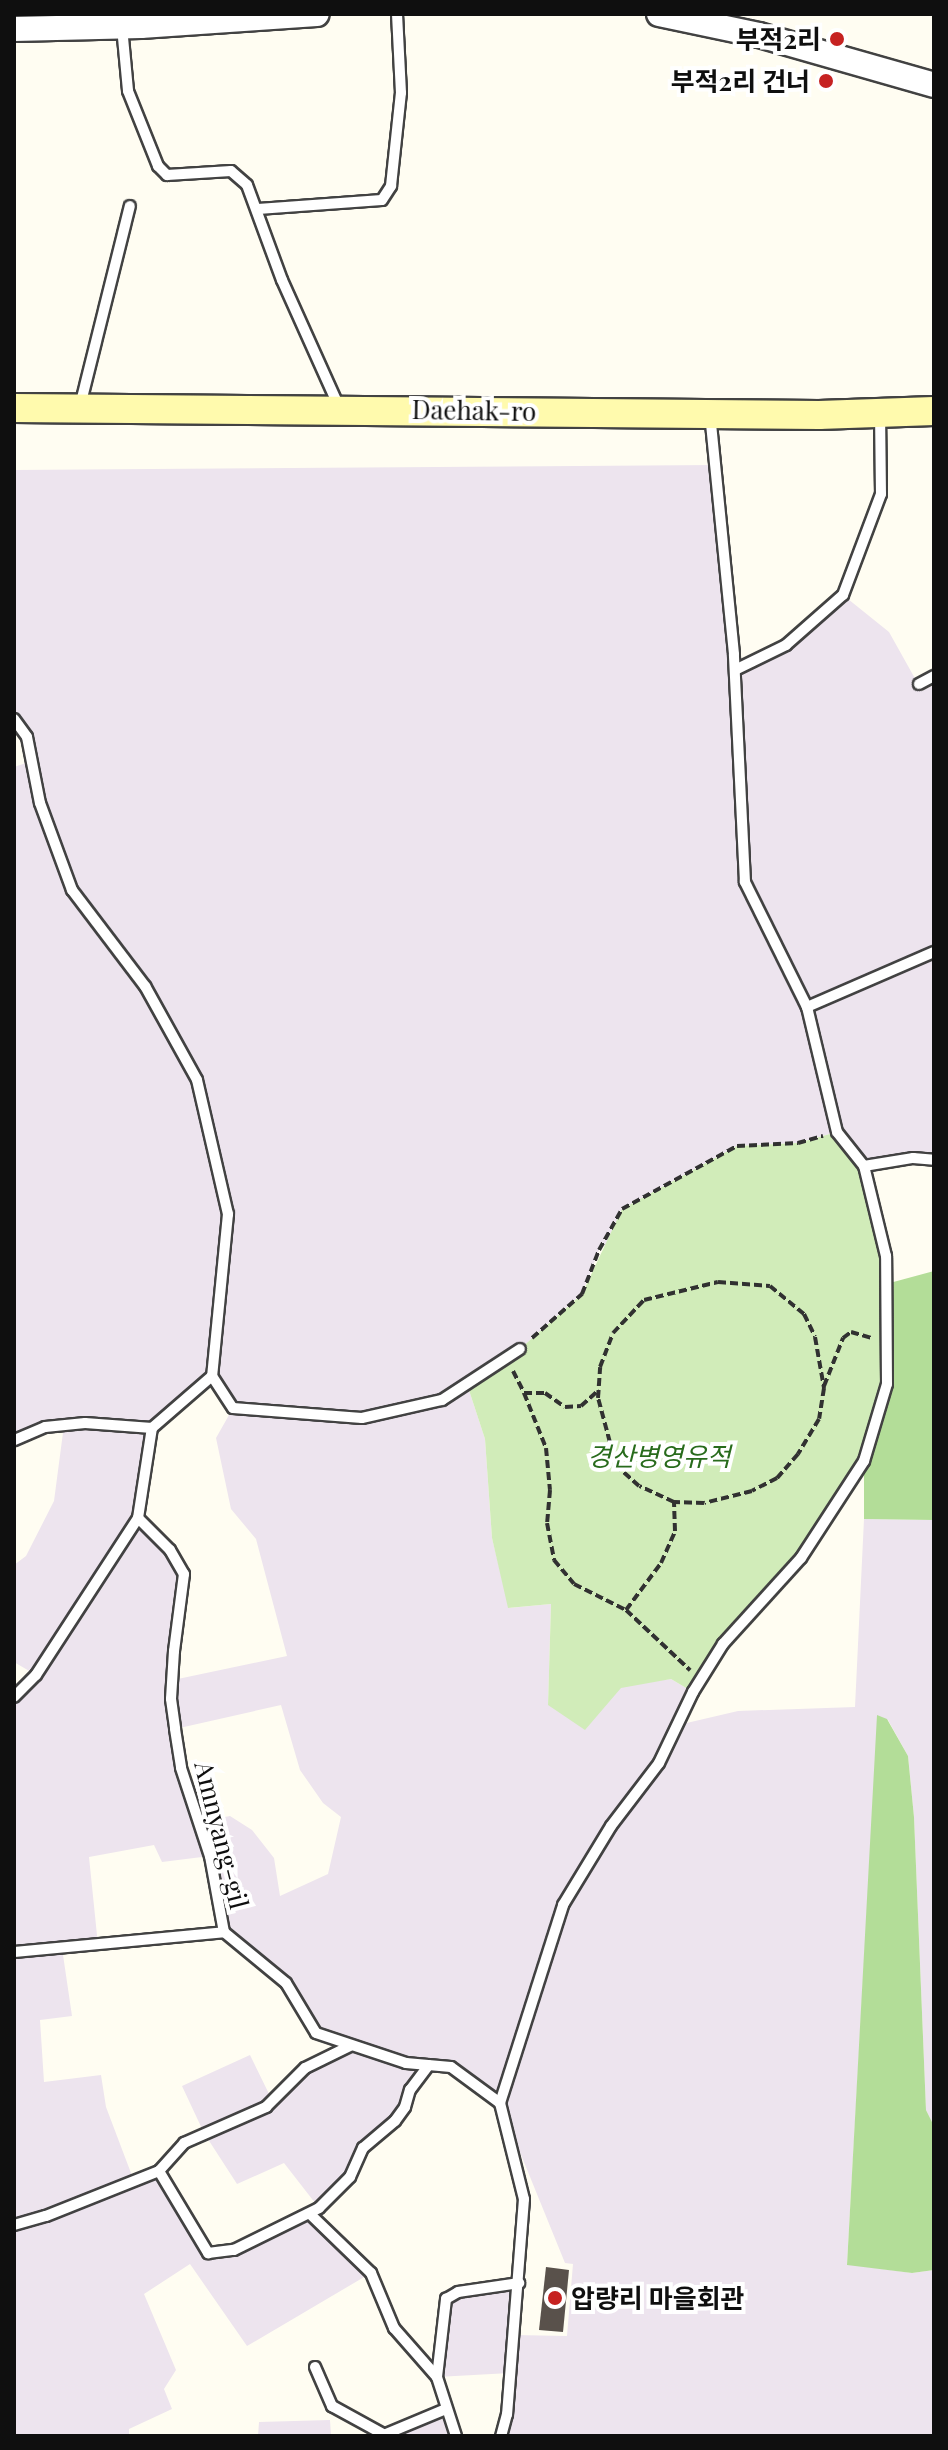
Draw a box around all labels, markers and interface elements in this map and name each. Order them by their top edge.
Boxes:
place label: 부적2리 [736,23,821,55]
marker: 부적2리 [828,30,846,48]
place label: 부적2리 건너 [671,65,810,97]
marker: 부적2리 건너 [817,72,835,90]
street label: Daehak-ro [412,393,536,427]
park label: 경산병영유적 [587,1440,731,1472]
street label: Amnyang-gil [189,1758,255,1912]
place label: 압량리 마을회관 [571,2282,744,2314]
marker: 압량리 마을회관 [546,2289,564,2307]

